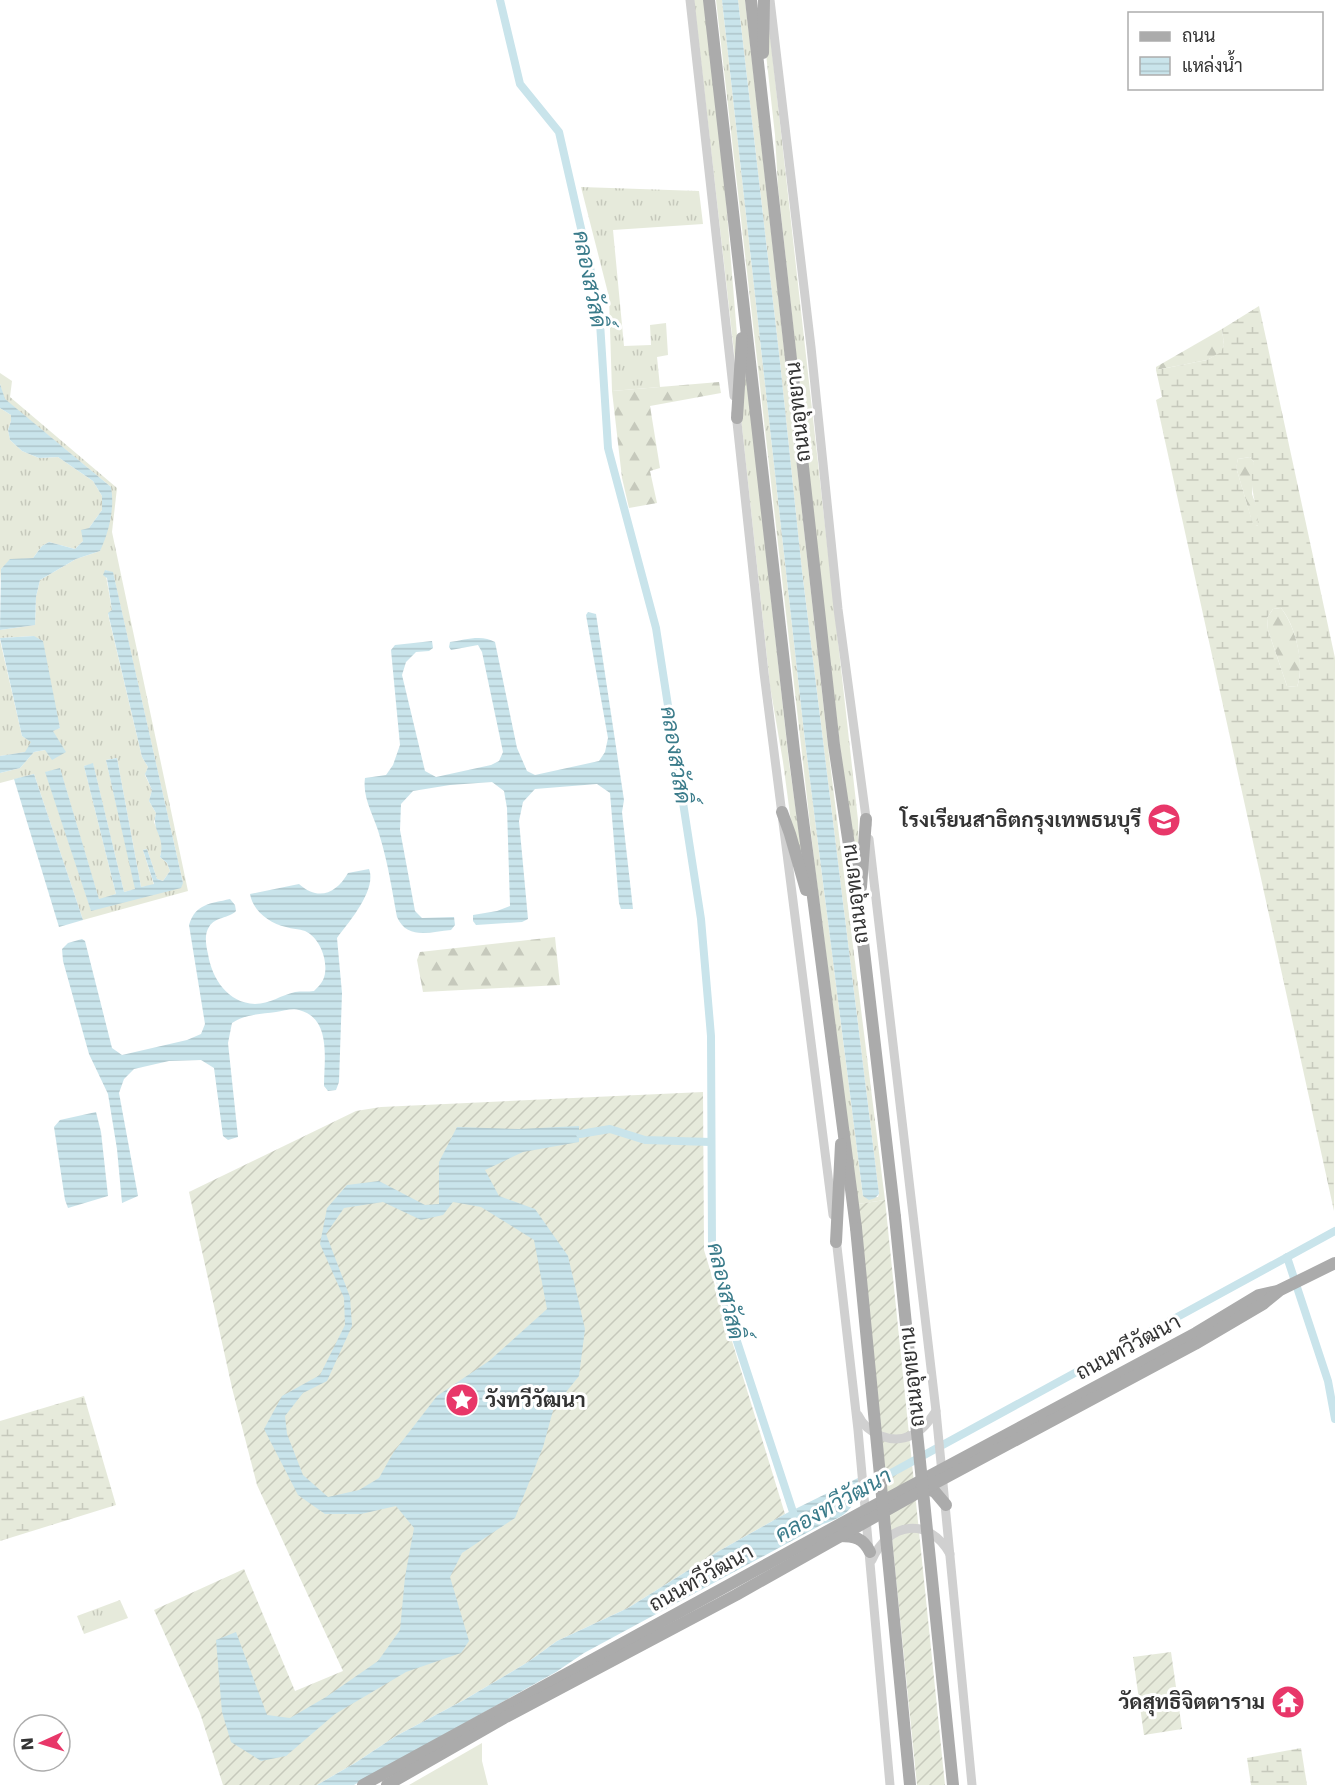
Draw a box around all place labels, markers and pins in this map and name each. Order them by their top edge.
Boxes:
school or university icon: โรงเรียนสาธิตกรุงเทพธนบุรี [1146,802,1182,838]
place label: โรงเรียนสาธิตกรุงเทพธนบุรี [898,806,1141,835]
place icon: วังทวีวัฒนา [444,1382,480,1418]
place label: วังทวีวัฒนา [485,1387,586,1412]
temple icon: วัดสุทธิจิตตาราม [1270,1684,1306,1720]
place label: วัดสุทธิจิตตาราม [1118,1690,1265,1717]

